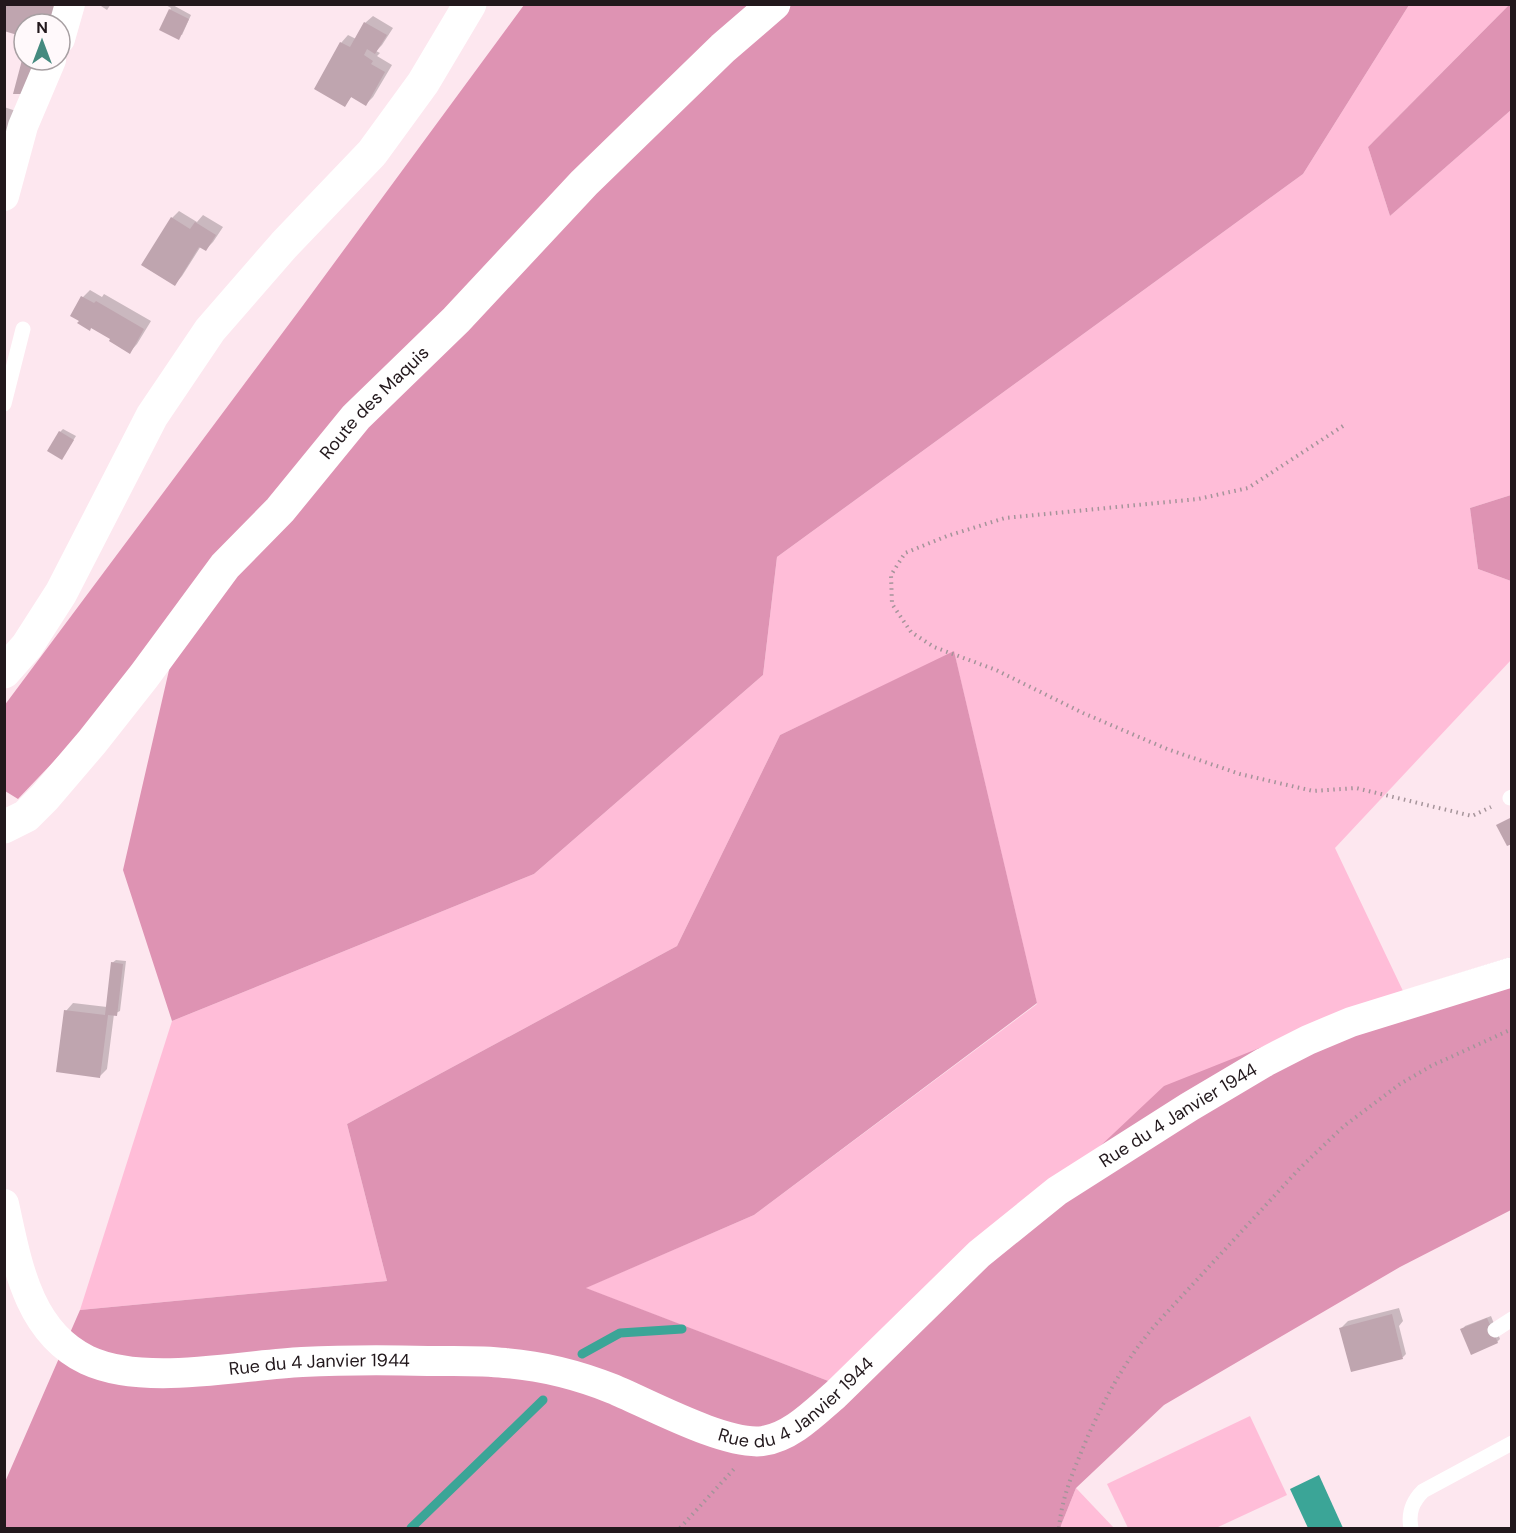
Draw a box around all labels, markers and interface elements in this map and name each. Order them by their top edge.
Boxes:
north arrow [12,12,72,72]
text: N [36,17,48,38]
street label: Route des Maquis [314,341,434,464]
street label: Rue du 4 Janvier 1944 [1095,1057,1262,1173]
street label: Rue du 4 Janvier 1944 [227,1348,410,1381]
street label: Rue du 4 Janvier 1944 [715,1352,879,1454]

